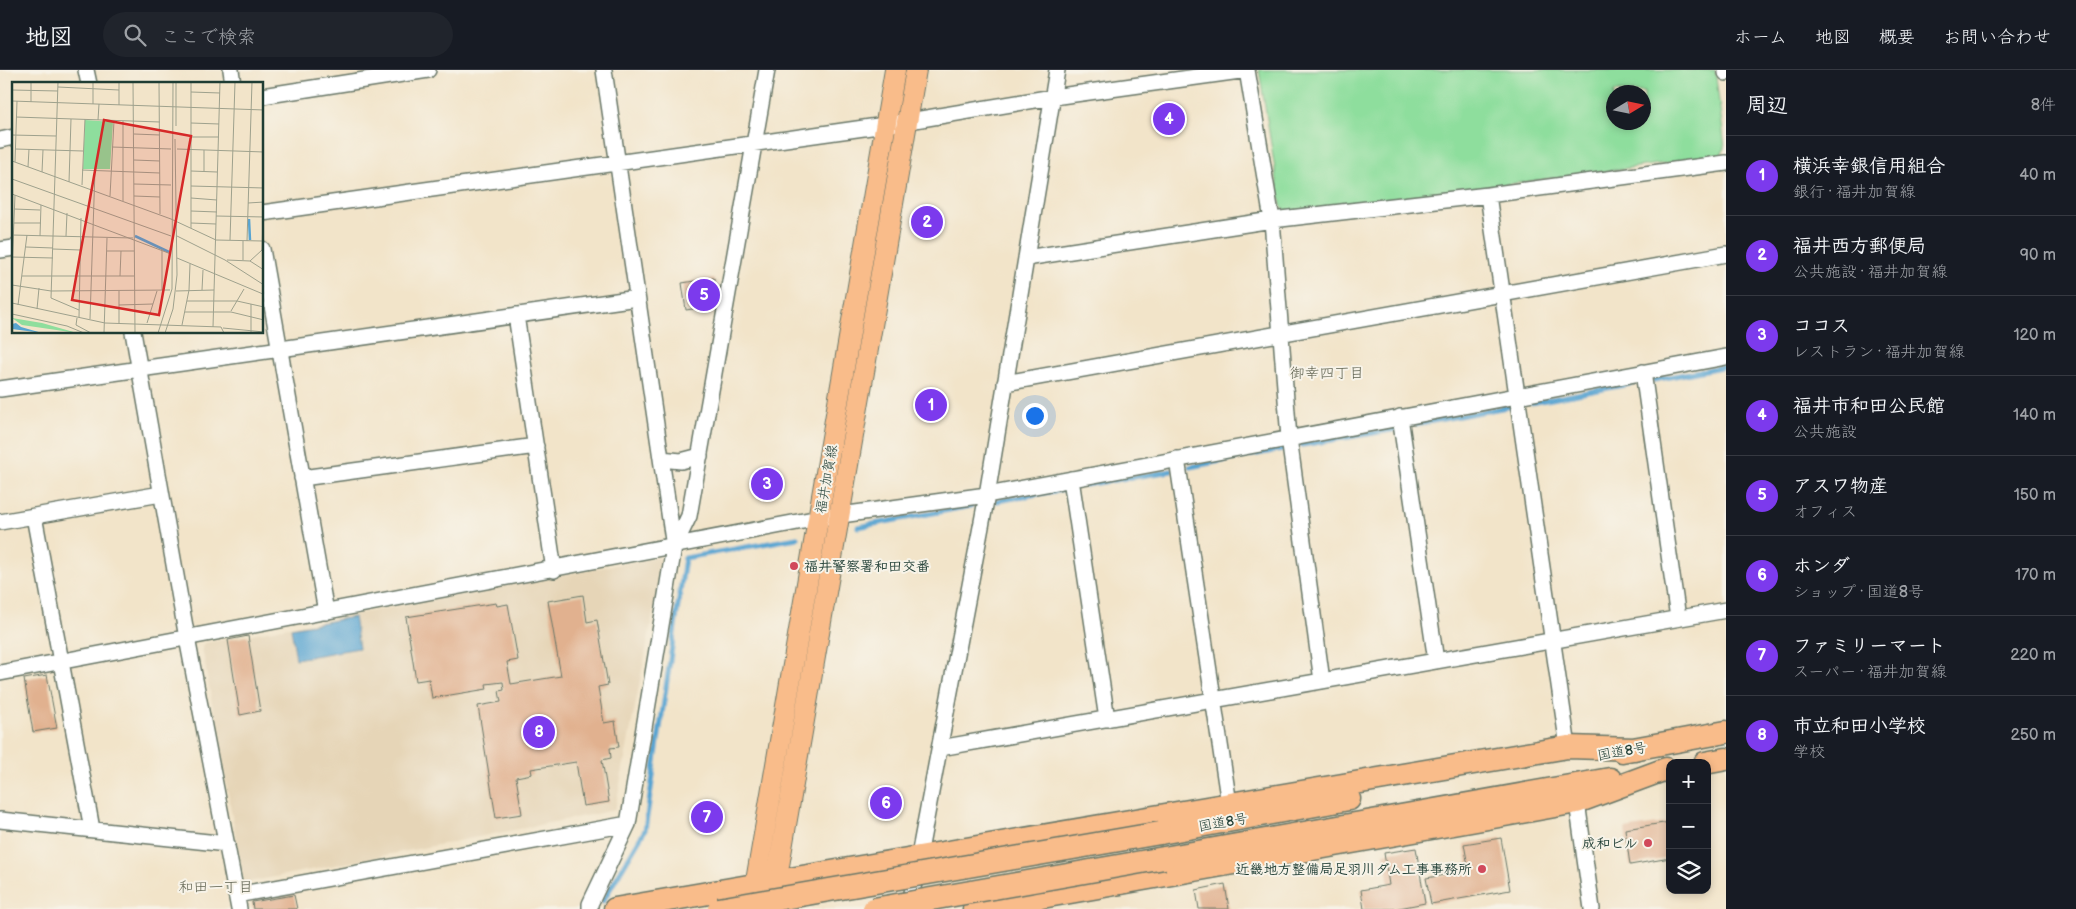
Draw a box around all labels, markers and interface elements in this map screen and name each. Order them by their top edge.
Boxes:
search box [103,12,453,57]
icon: search [121,21,149,49]
text: 地図 [25,23,73,52]
text: ここで検索 [161,26,256,49]
text: ホーム [1734,27,1787,48]
text: 地図 [1815,27,1851,48]
text: 概要 [1879,27,1915,48]
text: お問い合わせ [1943,27,2051,48]
inset map [12,82,264,334]
north arrow [1606,85,1651,130]
text: 周辺 [1746,93,1788,118]
text: 8件 [2031,96,2056,115]
pin: 4 [1153,100,1185,138]
text: 横浜幸銀信用組合 [1793,155,1945,178]
text: 1 [1759,166,1765,185]
text: 40 m [2019,166,2056,185]
text: 銀行 · 福井加賀線 [1793,183,1915,202]
pin: 2 [911,203,943,241]
text: 福井西方郵便局 [1793,235,1926,258]
text: 2 [1757,246,1767,265]
text: 90 m [2020,246,2056,265]
text: 公共施設 · 福井加賀線 [1793,263,1947,282]
pin: 5 [688,276,720,314]
text: ココス [1793,315,1850,338]
text: 3 [1757,326,1767,345]
text: 120 m [2013,326,2056,345]
text: レストラン · 福井加賀線 [1793,343,1965,362]
district label: 御幸四丁目 [1289,364,1365,383]
pin: 1 [915,386,947,424]
text: 福井市和田公民館 [1793,395,1945,418]
your location [1022,403,1048,429]
text: 4 [1757,406,1767,425]
text: 140 m [2013,406,2056,425]
text: 公共施設 [1793,423,1857,442]
street label: 福井加賀線 [812,443,841,515]
pin: 3 [751,465,783,503]
text: アスワ物産 [1793,475,1888,498]
text: 5 [1757,486,1767,505]
text: 150 m [2014,486,2056,505]
text: オフィス [1793,503,1857,522]
text: ホンダ [1793,555,1850,578]
place label: 福井警察署和田交番 [804,558,930,575]
marker: 福井警察署和田交番 [788,560,800,572]
text: 6 [1757,566,1767,585]
text: 170 m [2015,566,2056,585]
text: ショップ · 国道8号 [1793,583,1924,602]
text: ファミリーマート [1793,635,1946,658]
text: 7 [1758,646,1766,665]
text: 220 m [2010,646,2056,665]
text: スーパー · 福井加賀線 [1793,663,1947,682]
pin: 8 [523,713,555,751]
text: 市立和田小学校 [1793,715,1926,738]
text: 8 [1757,726,1767,745]
text: 250 m [2010,726,2056,745]
street label: 国道8号 [1596,739,1648,764]
text: 学校 [1793,743,1825,762]
map controls [1666,759,1711,894]
button: + [1666,759,1711,804]
pin: 6 [870,784,902,822]
pin: 7 [691,798,723,836]
button: − [1666,804,1711,849]
street label: 国道8号 [1197,810,1249,835]
place label: 成和ビル [1582,835,1638,852]
marker: 成和ビル [1642,837,1654,849]
button: layers [1666,849,1711,894]
place label: 近畿地方整備局足羽川ダム工事事務所 [1235,861,1472,878]
marker: 近畿地方整備局足羽川ダム工事事務所 [1476,863,1488,875]
district label: 和田一丁目 [178,878,254,897]

